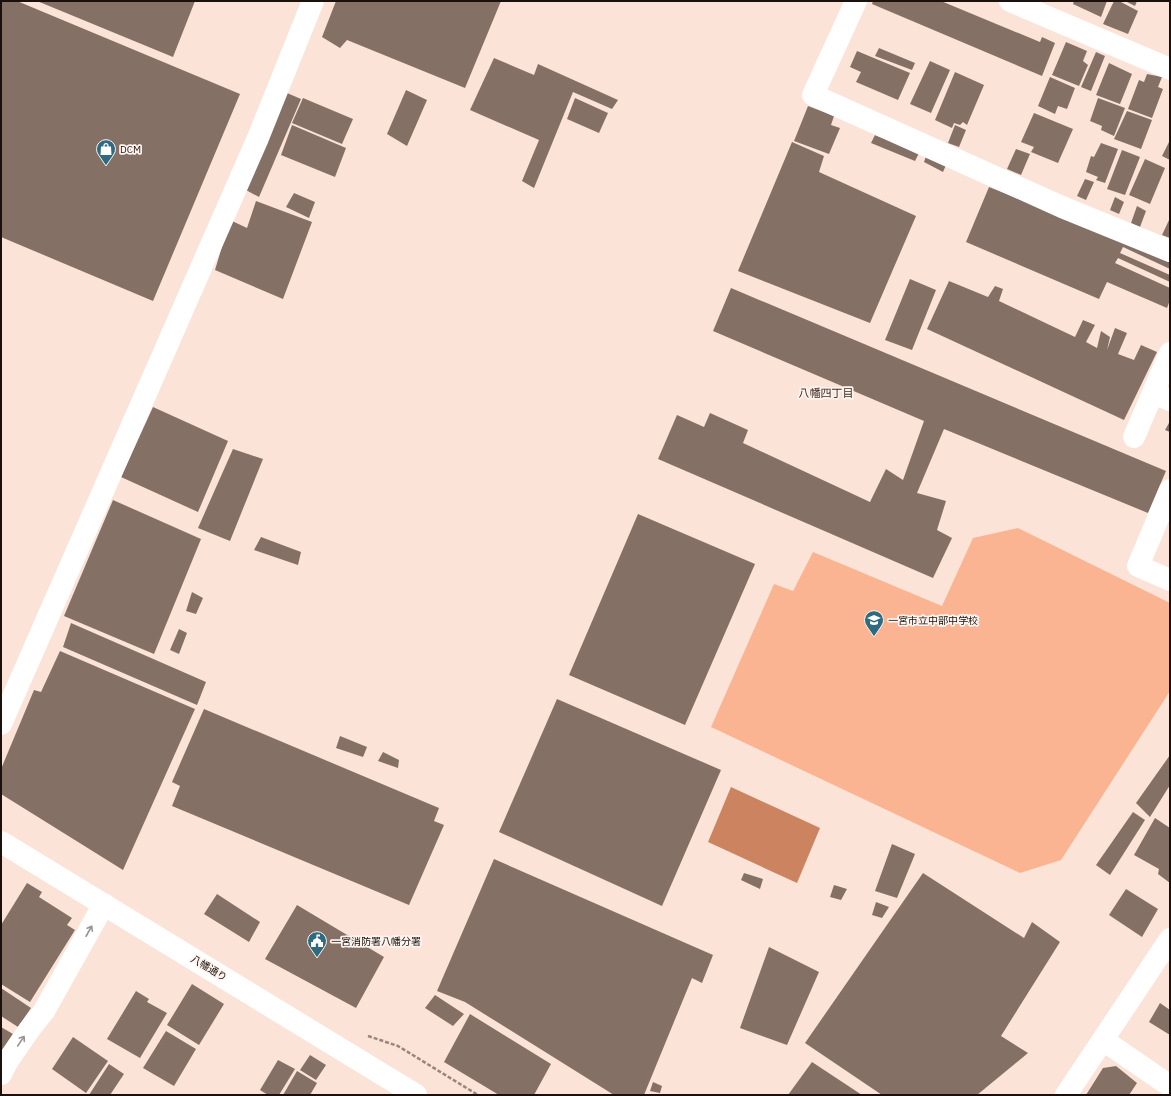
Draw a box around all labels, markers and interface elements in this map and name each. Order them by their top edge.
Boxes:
shop icon: DCM [95,138,117,166]
place label: DCM [120,143,141,156]
district label: 八幡四丁目 [799,386,854,400]
school or university icon: 一宮市立中部中学校 [863,609,885,637]
place label: 一宮市立中部中学校 [888,614,978,627]
one-way arrow [86,925,93,937]
public building icon: 一宮消防署八幡分署 [306,930,328,958]
place label: 一宮消防署八幡分署 [331,935,421,948]
street label: 八幡通り [189,952,229,984]
one-way arrow [17,1036,26,1047]

